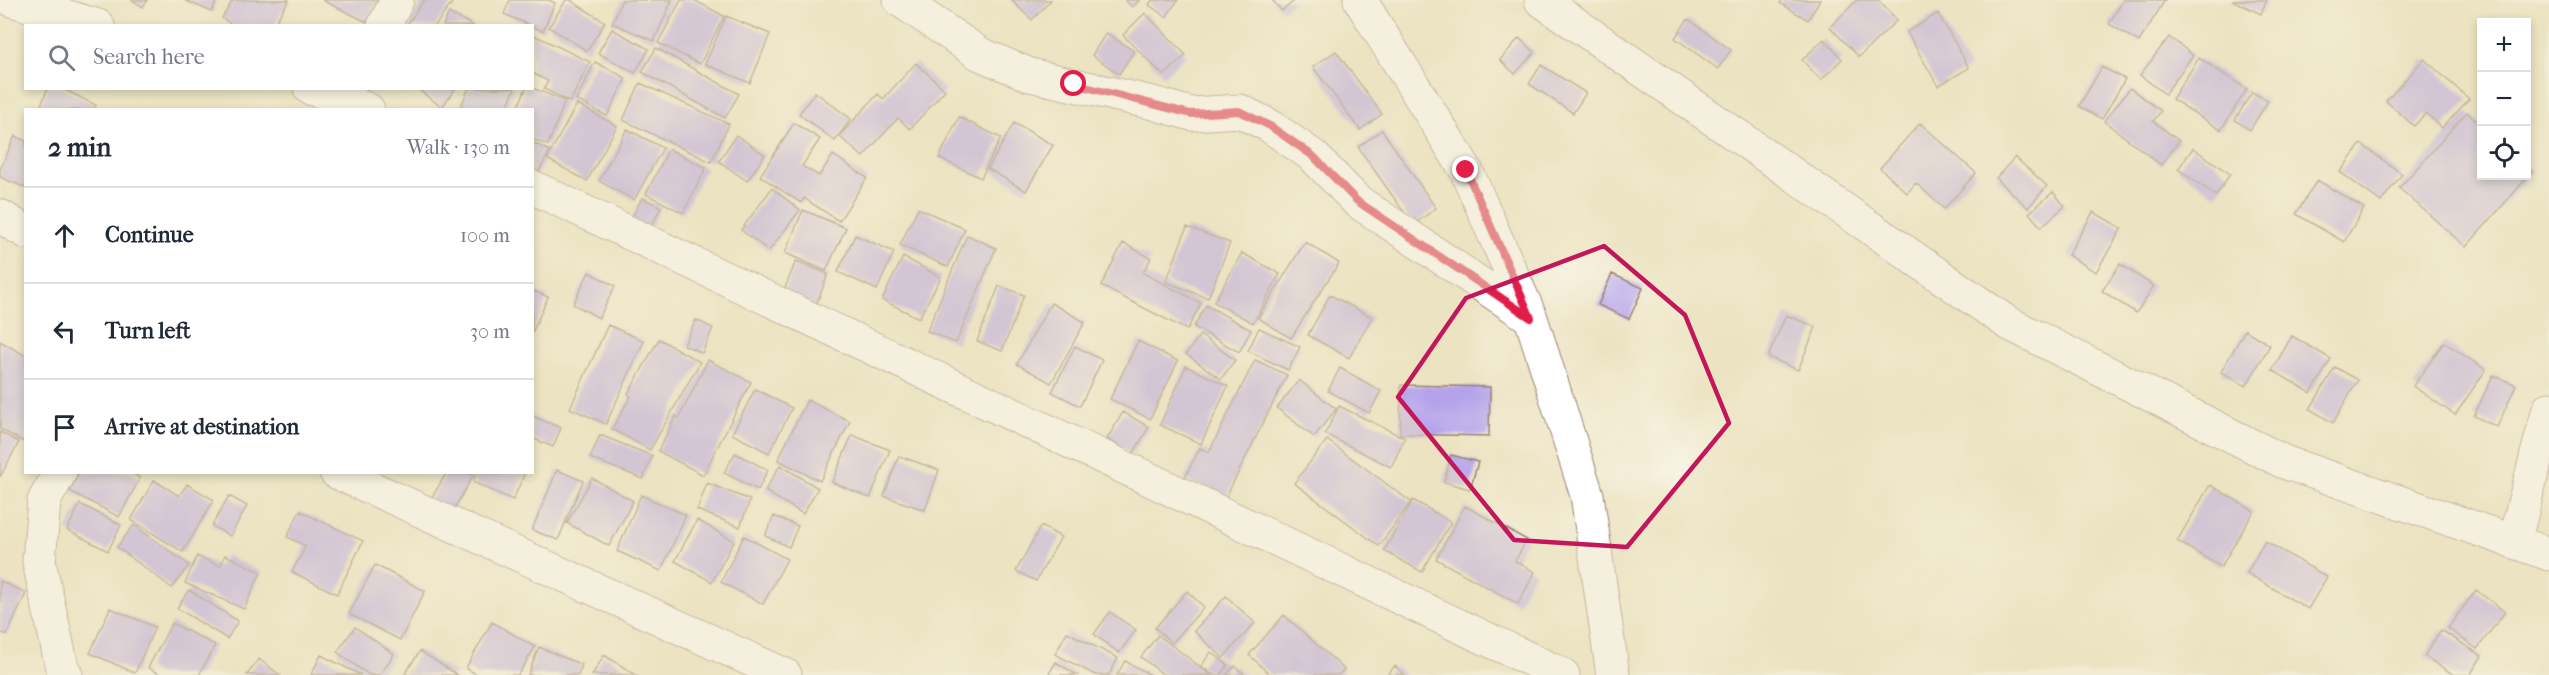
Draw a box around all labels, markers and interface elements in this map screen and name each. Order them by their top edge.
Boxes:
map controls [2477,18,2531,180]
button: + [2477,18,2531,72]
search box [24,24,534,90]
icon: search [45,41,78,74]
text: Search here [93,44,205,70]
route start [1060,70,1086,96]
button: − [2477,72,2531,126]
button: locate [2477,126,2531,180]
text: 2 min [48,132,111,163]
text: Walk · 130 m [407,136,510,159]
route end [1452,156,1478,182]
icon: ahead [48,219,81,252]
text: Continue [105,222,194,248]
text: 100 m [460,224,510,247]
icon: left [48,315,81,348]
text: Turn left [105,318,191,344]
text: 30 m [470,320,510,343]
icon: arrive [48,411,81,444]
text: Arrive at destination [105,414,299,440]

